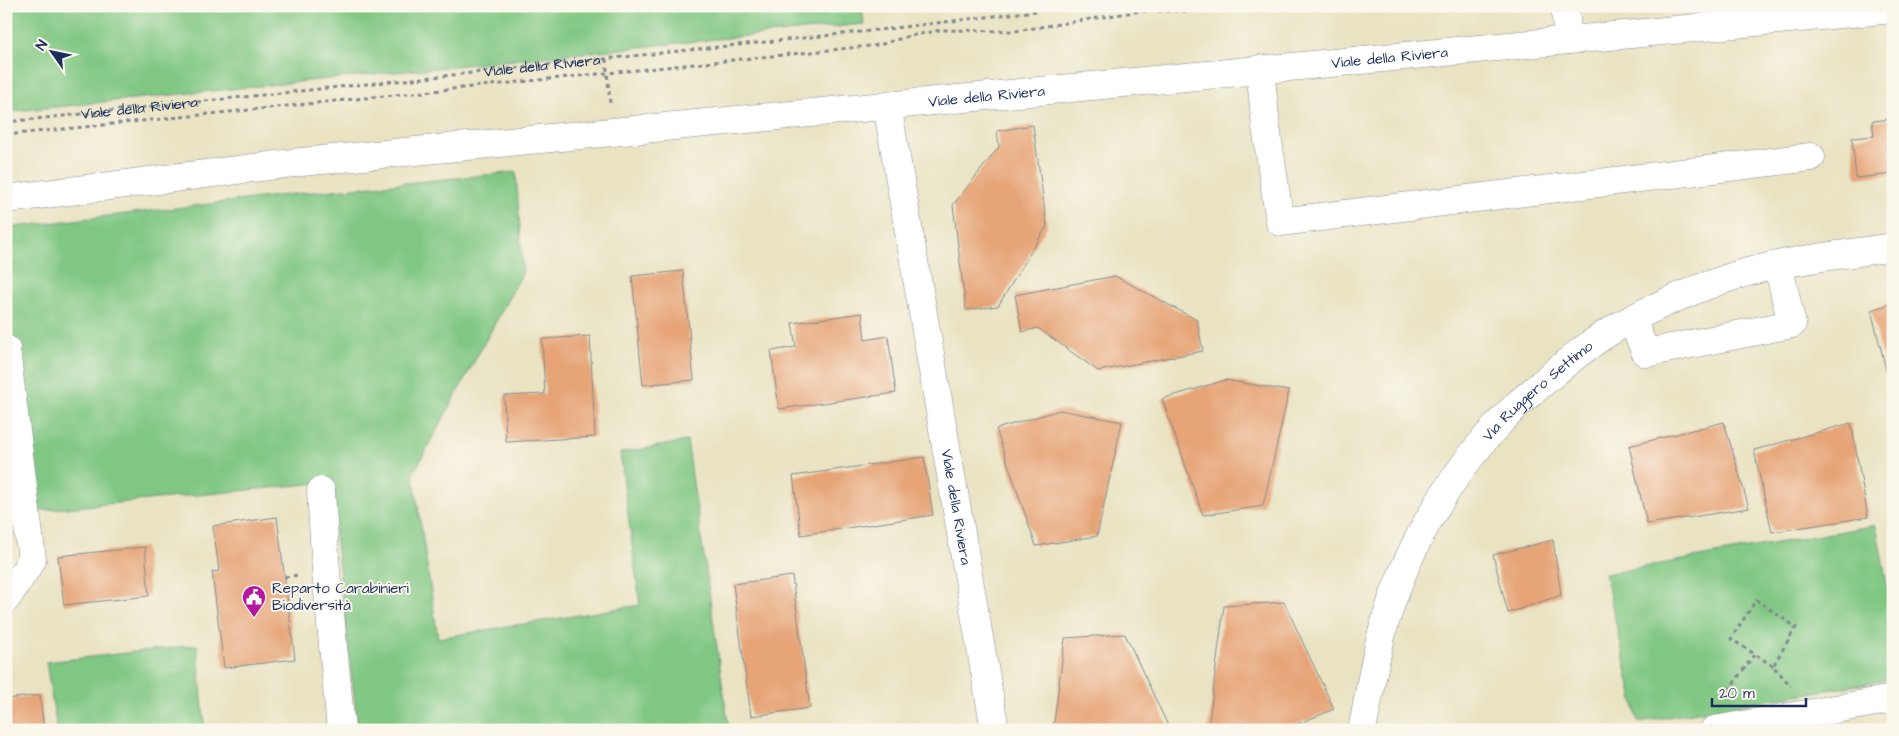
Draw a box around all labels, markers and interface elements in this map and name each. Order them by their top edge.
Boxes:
north arrow [28,28,78,78]
text: N [31,36,53,55]
street label: Viale della Riviera [1330,42,1449,74]
street label: Viale della Riviera [483,49,602,83]
street label: Viale della Riviera [927,81,1046,113]
street label: Viale della Riviera [80,92,199,125]
street label: Via Ruggero Settimo [1478,335,1598,446]
street label: Viale della Riviera [936,448,976,567]
place label: Reparto Carabinieri Biodiversità [272,578,410,616]
public building icon: Reparto Carabinieri Biodiversità [241,584,267,618]
scale bar [1712,676,1805,708]
text: 20 m [1719,683,1755,704]

